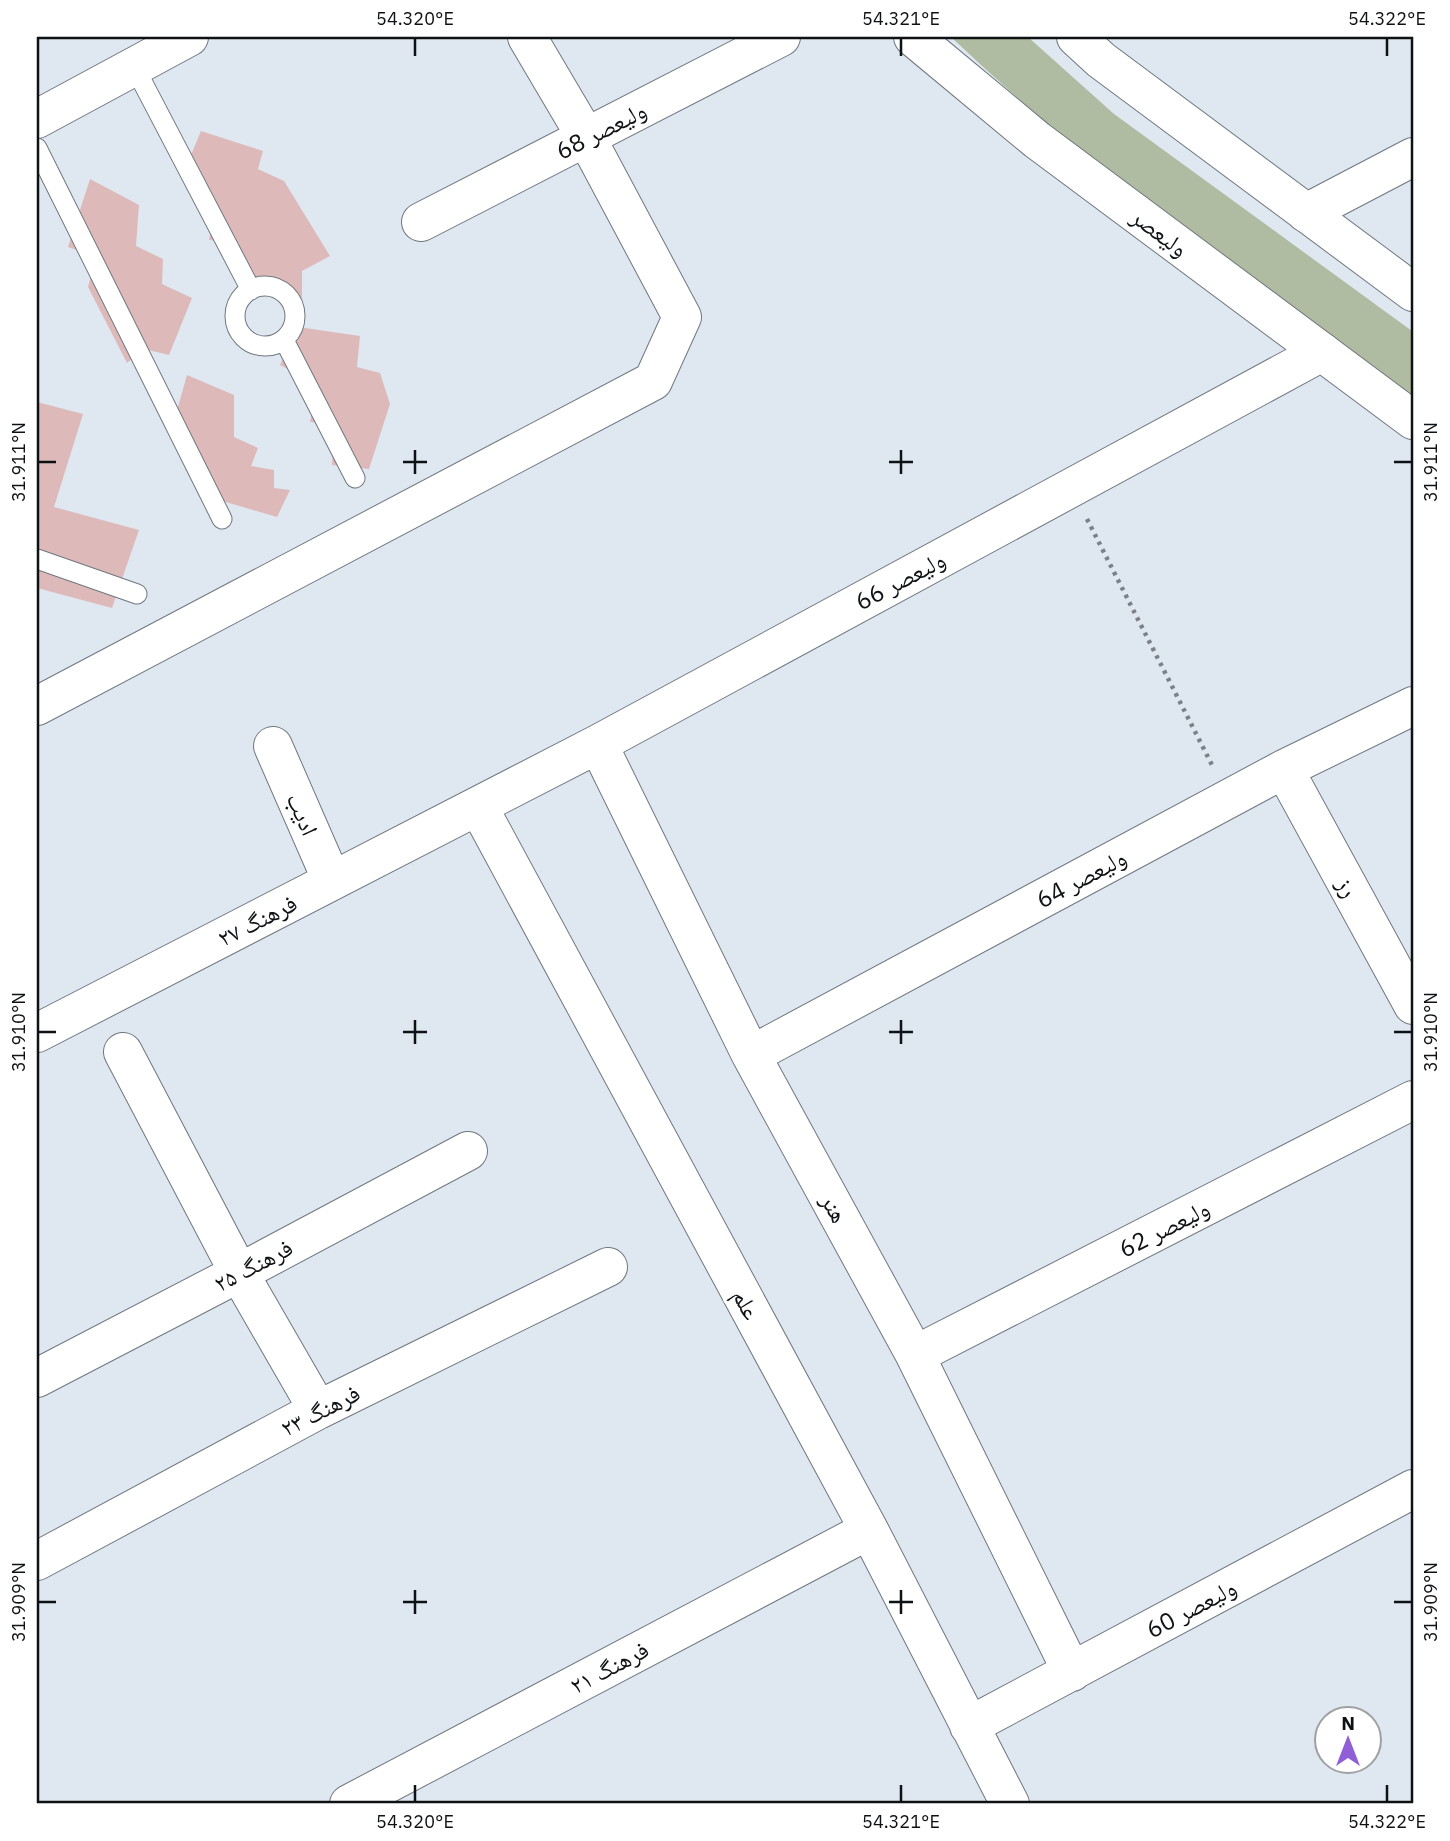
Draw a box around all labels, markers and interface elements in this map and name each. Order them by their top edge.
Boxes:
text: 54.320°E [376,7,454,30]
text: 54.321°E [862,7,940,30]
text: 54.322°E [1348,7,1426,30]
street label: ولیعصر 68 [550,94,652,166]
street label: ولیعصر [1124,200,1195,264]
text: 31.911°N [7,422,30,502]
text: 31.911°N [1419,422,1442,502]
street label: ولیعصر 66 [849,543,951,617]
street label: ادیب [280,788,326,840]
street label: ولیعصر 64 [1030,841,1132,915]
street label: رز [1329,870,1366,903]
street label: فرهنگ ۲۷ [212,886,302,954]
text: 31.910°N [7,992,30,1072]
text: 31.910°N [1419,992,1442,1072]
street label: هنر [814,1187,856,1228]
street label: ولیعصر 62 [1113,1192,1215,1264]
street label: فرهنگ ۲۵ [208,1231,298,1299]
street label: علم [725,1283,768,1326]
street label: فرهنگ ۲۳ [275,1376,365,1444]
text: 31.909°N [7,1562,30,1642]
text: 31.909°N [1419,1562,1442,1642]
street label: ولیعصر 60 [1140,1571,1242,1645]
street label: فرهنگ ۲۱ [564,1633,654,1701]
north arrow [1314,1704,1384,1774]
text: N [1341,1711,1355,1735]
text: 54.320°E [376,1810,454,1833]
text: 54.321°E [862,1810,940,1833]
text: 54.322°E [1348,1810,1426,1833]

